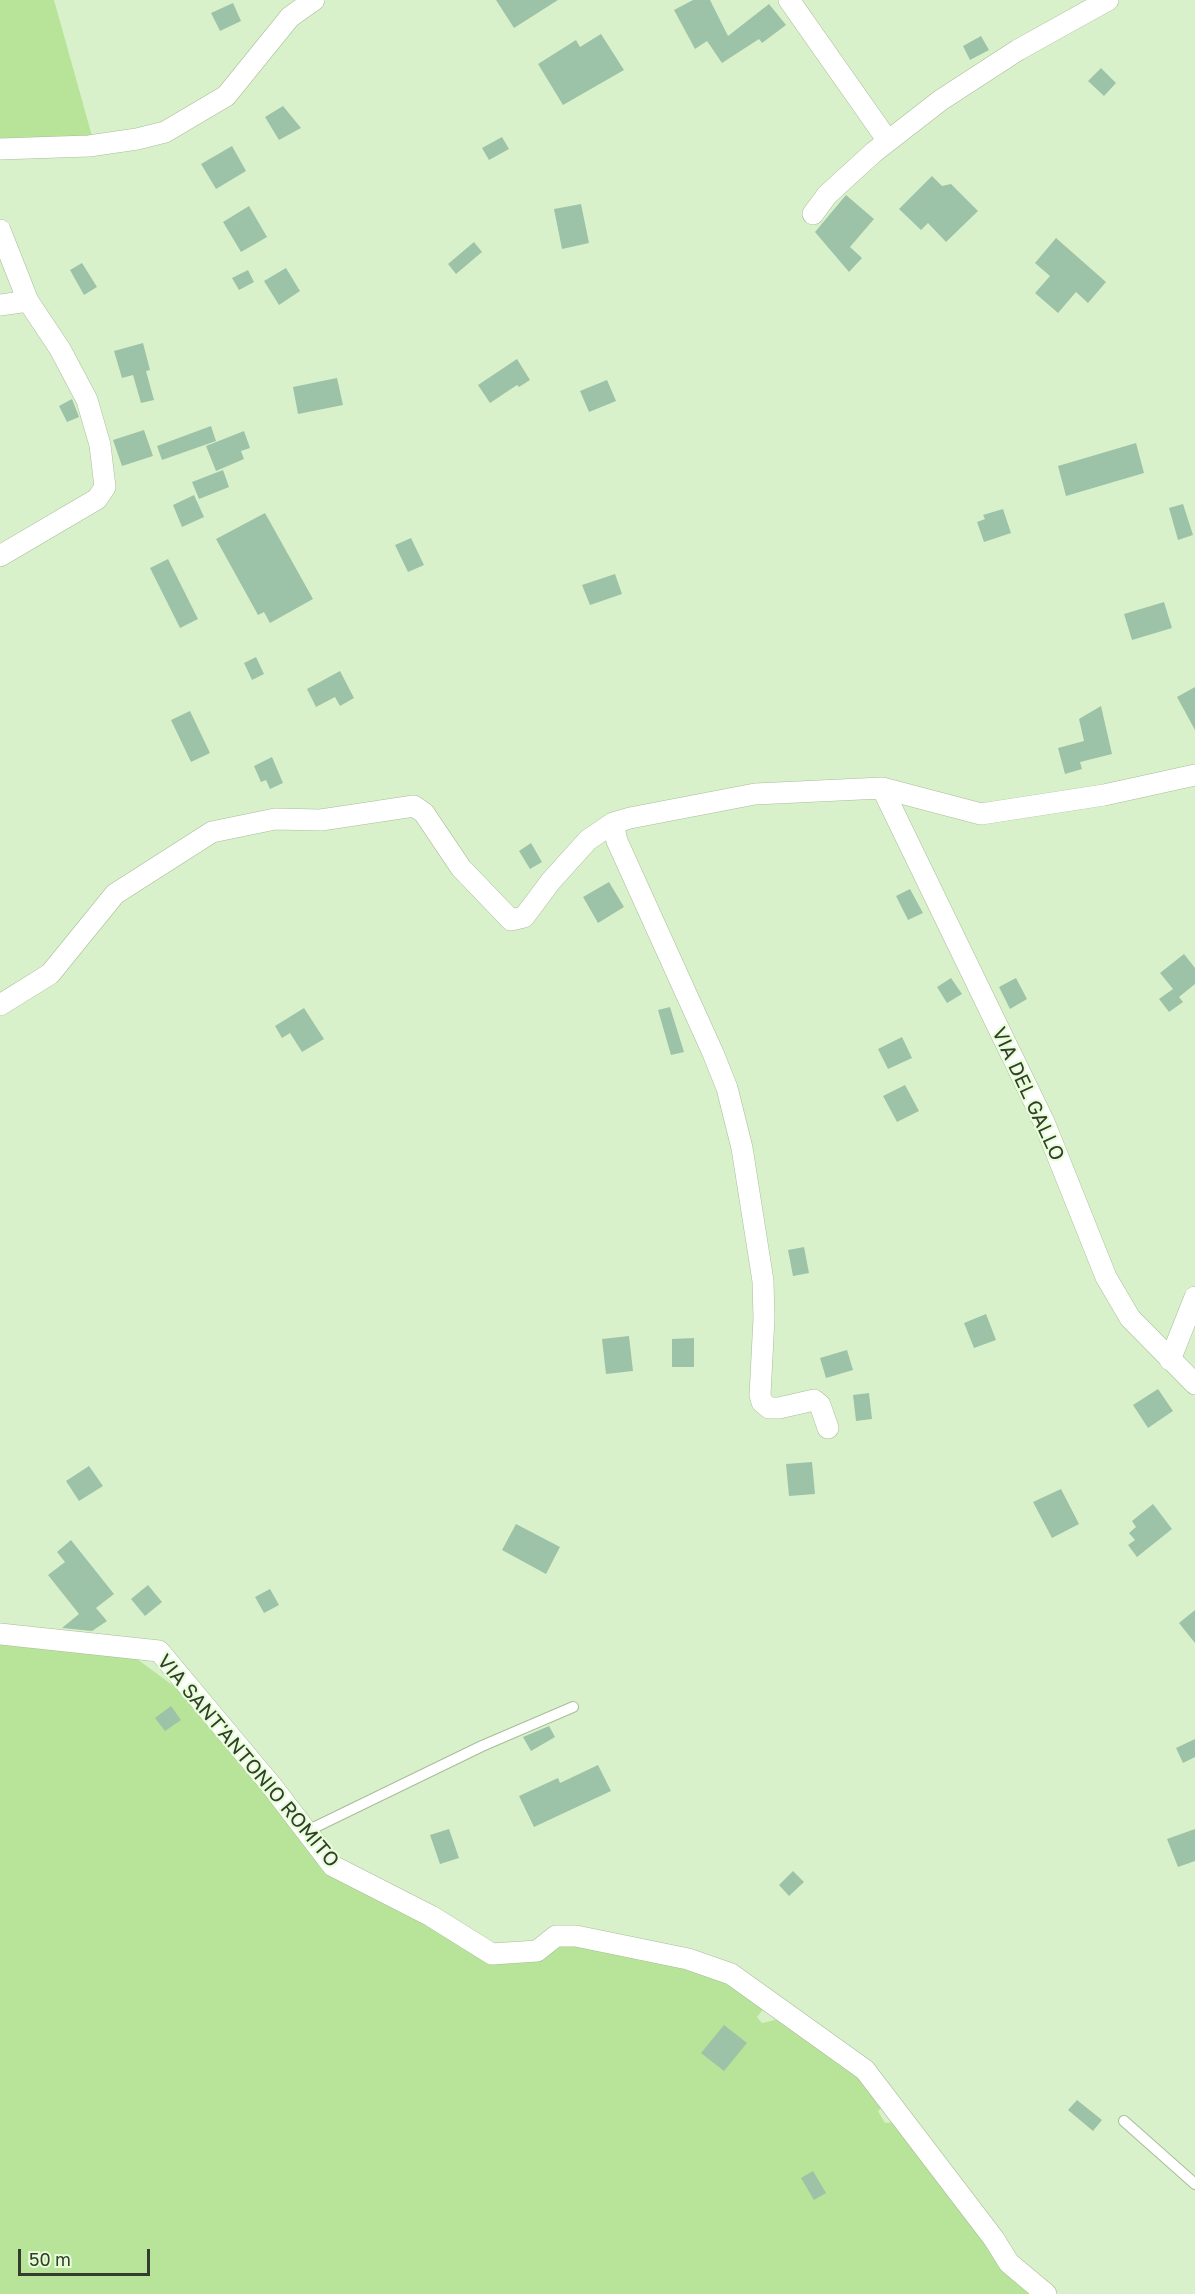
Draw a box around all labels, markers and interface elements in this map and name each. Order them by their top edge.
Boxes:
street label: VIA DEL GALLO [987,1023,1069,1165]
street label: VIA SANT'ANTONIO ROMITO [152,1650,344,1872]
scale bar [21,2237,153,2275]
text: 50 m [29,2248,71,2270]

